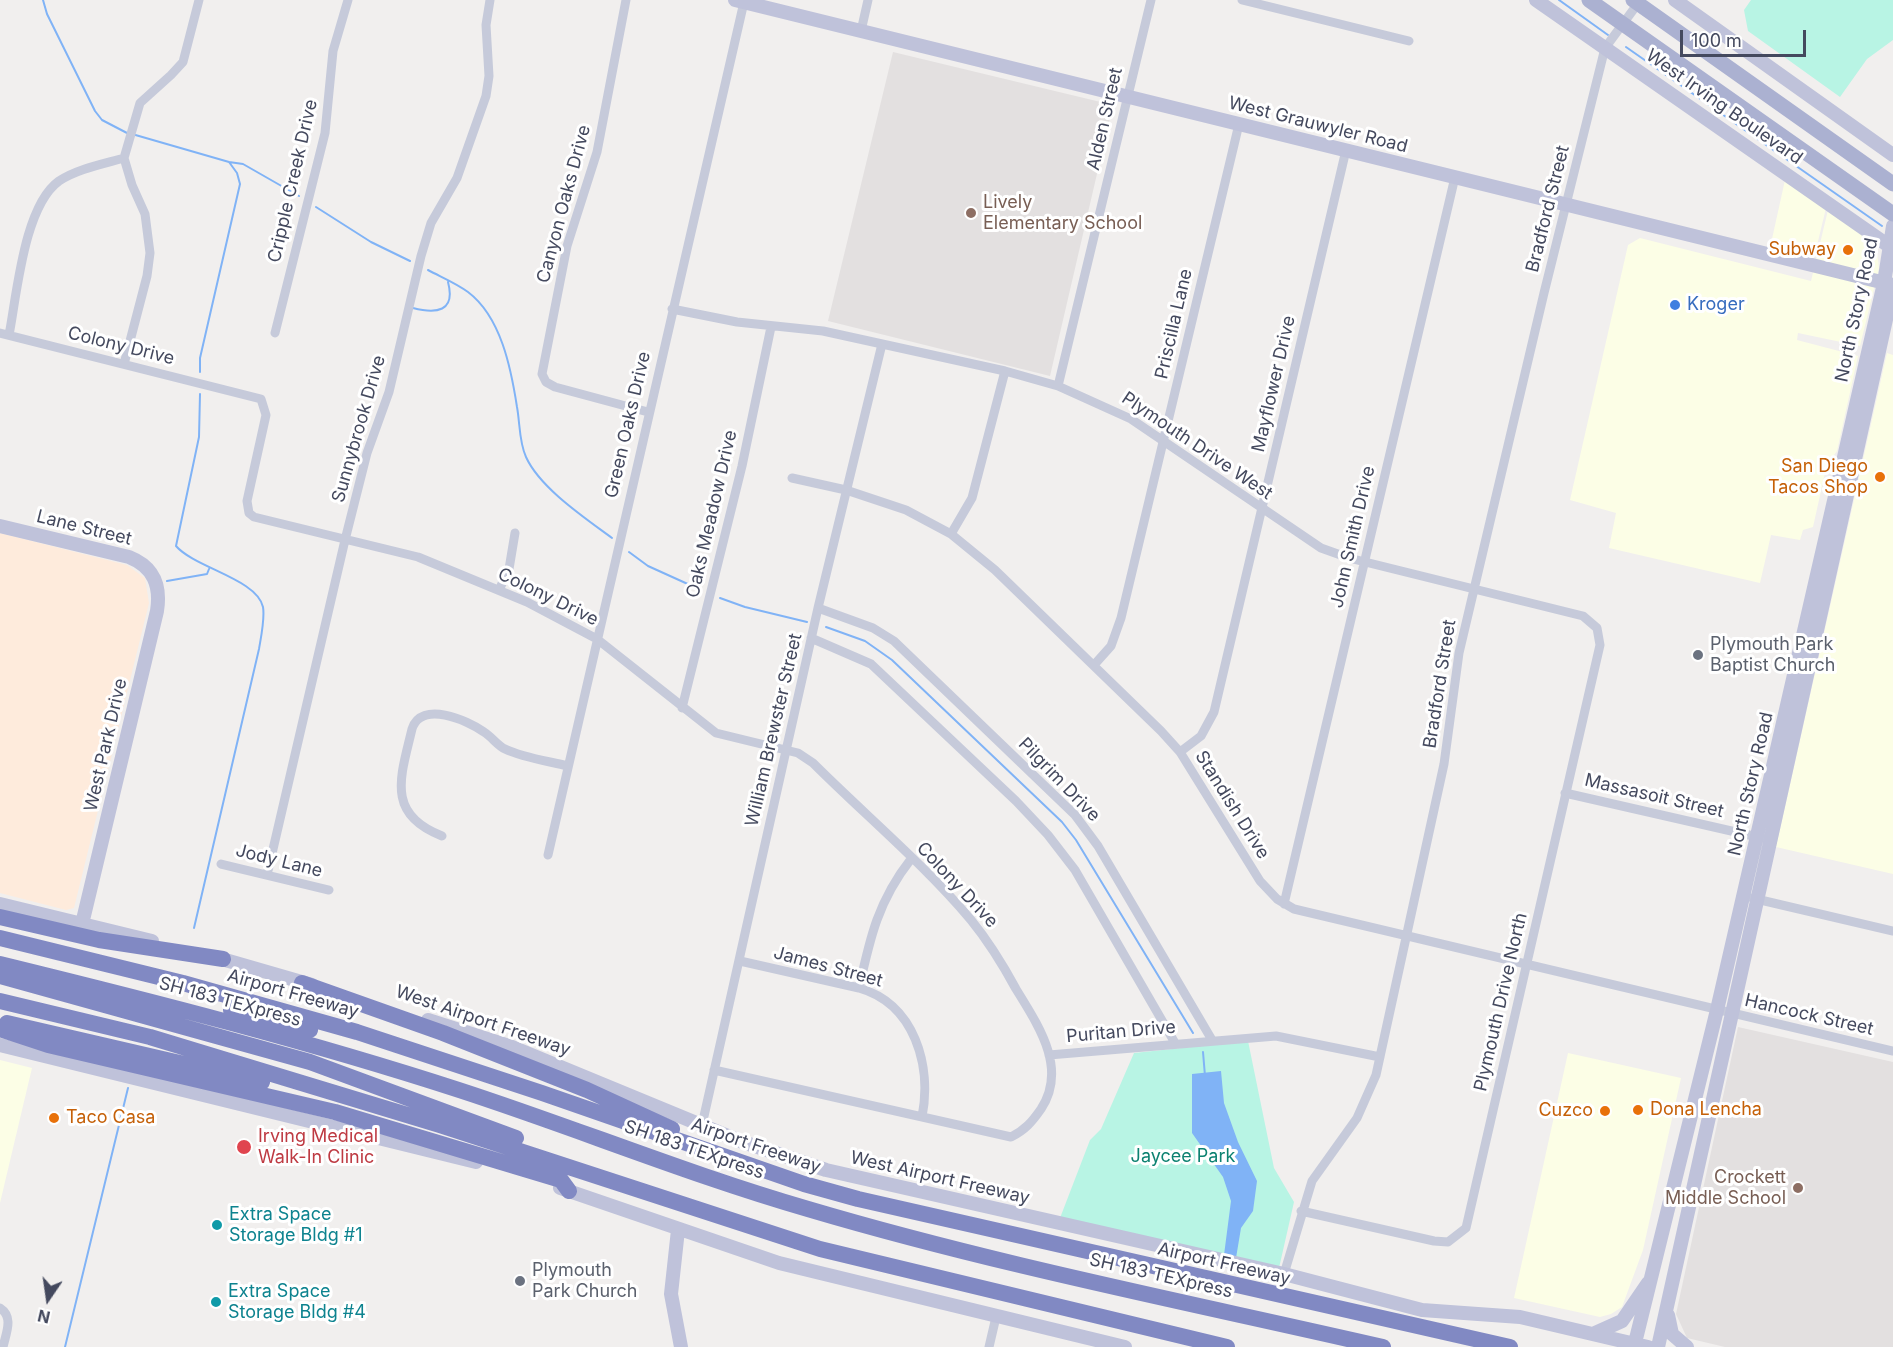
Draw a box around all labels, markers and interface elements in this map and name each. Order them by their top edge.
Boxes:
scale bar [1683,18,1809,56]
text: 100 m [1691,30,1742,51]
street label: West Irving Boulevard [1642,45,1806,169]
street label: Alden Street [1083,66,1127,172]
street label: West Grauwyler Road [1226,92,1410,158]
street label: Cripple Creek Drive [264,97,322,265]
street label: Canyon Oaks Drive [532,123,596,285]
street label: Bradford Street [1522,143,1574,275]
place label: Lively Elementary School [983,192,1142,234]
marker: Lively Elementary School [964,206,978,220]
street label: North Story Road [1831,236,1883,384]
place label: Subway [1768,239,1836,261]
marker: Subway [1841,243,1855,257]
street label: Priscilla Lane [1151,267,1197,381]
place label: Kroger [1687,294,1745,316]
marker: Kroger [1668,298,1682,312]
street label: Mayflower Drive [1248,314,1300,454]
street label: Colony Drive [65,322,177,370]
street label: Green Oaks Drive [601,350,655,500]
street label: Sunnybrook Drive [328,353,390,505]
street label: Plymouth Drive West [1117,387,1277,505]
street label: Oaks Meadow Drive [682,428,742,600]
place label: San Diego Tacos Shop [1768,456,1868,498]
street label: John Smith Drive [1326,464,1380,610]
marker: San Diego Tacos Shop [1873,470,1887,484]
street label: Lane Street [34,506,134,550]
street label: Colony Drive [494,563,602,631]
street label: Bradford Street [1419,618,1461,750]
street label: William Brewster Street [741,631,807,829]
place label: Plymouth Park Baptist Church [1710,634,1835,676]
marker: Plymouth Park Baptist Church [1691,648,1705,662]
street label: West Park Drive [80,676,132,814]
street label: North Story Road [1724,710,1778,858]
street label: Pilgrim Drive [1014,734,1104,826]
street label: Standish Drive [1190,747,1274,863]
street label: Massasoit Street [1582,770,1726,822]
street label: Colony Drive [912,838,1002,932]
street label: Jody Lane [233,840,325,882]
street label: Plymouth Drive North [1470,911,1532,1093]
street label: James Street [771,942,885,992]
street label: Airport Freeway [225,965,361,1023]
street label: SH 183 TEXpress [157,973,303,1031]
street label: West Airport Freeway [393,981,573,1061]
street label: Hancock Street [1743,990,1875,1040]
street label: Puritan Drive [1065,1016,1177,1048]
place label: Dona Lencha [1650,1099,1762,1121]
place label: Cuzco [1538,1100,1593,1122]
marker: Dona Lencha [1631,1103,1645,1117]
marker: Cuzco [1598,1104,1612,1118]
place label: Taco Casa [66,1107,155,1129]
marker: Taco Casa [47,1111,61,1125]
street label: Airport Freeway [688,1114,824,1178]
street label: SH 183 TEXpress [621,1116,767,1184]
place label: Irving Medical Walk-In Clinic [258,1126,378,1168]
marker: Irving Medical Walk-In Clinic [235,1138,253,1156]
park label: Jaycee Park [1131,1146,1235,1168]
street label: West Airport Freeway [848,1147,1032,1209]
place label: Crockett Middle School [1665,1167,1786,1210]
marker: Crockett Middle School [1791,1181,1805,1195]
place label: Extra Space Storage Bldg #1 [229,1204,363,1246]
marker: Extra Space Storage Bldg #1 [210,1218,224,1232]
street label: Airport Freeway [1155,1238,1293,1290]
street label: SH 183 TEXpress [1087,1249,1235,1303]
place label: Plymouth Park Church [532,1260,637,1302]
north arrow [18,1269,78,1329]
marker: Plymouth Park Church [513,1274,527,1288]
place label: Extra Space Storage Bldg #4 [228,1281,366,1324]
marker: Extra Space Storage Bldg #4 [209,1295,223,1309]
text: N [36,1305,52,1328]

